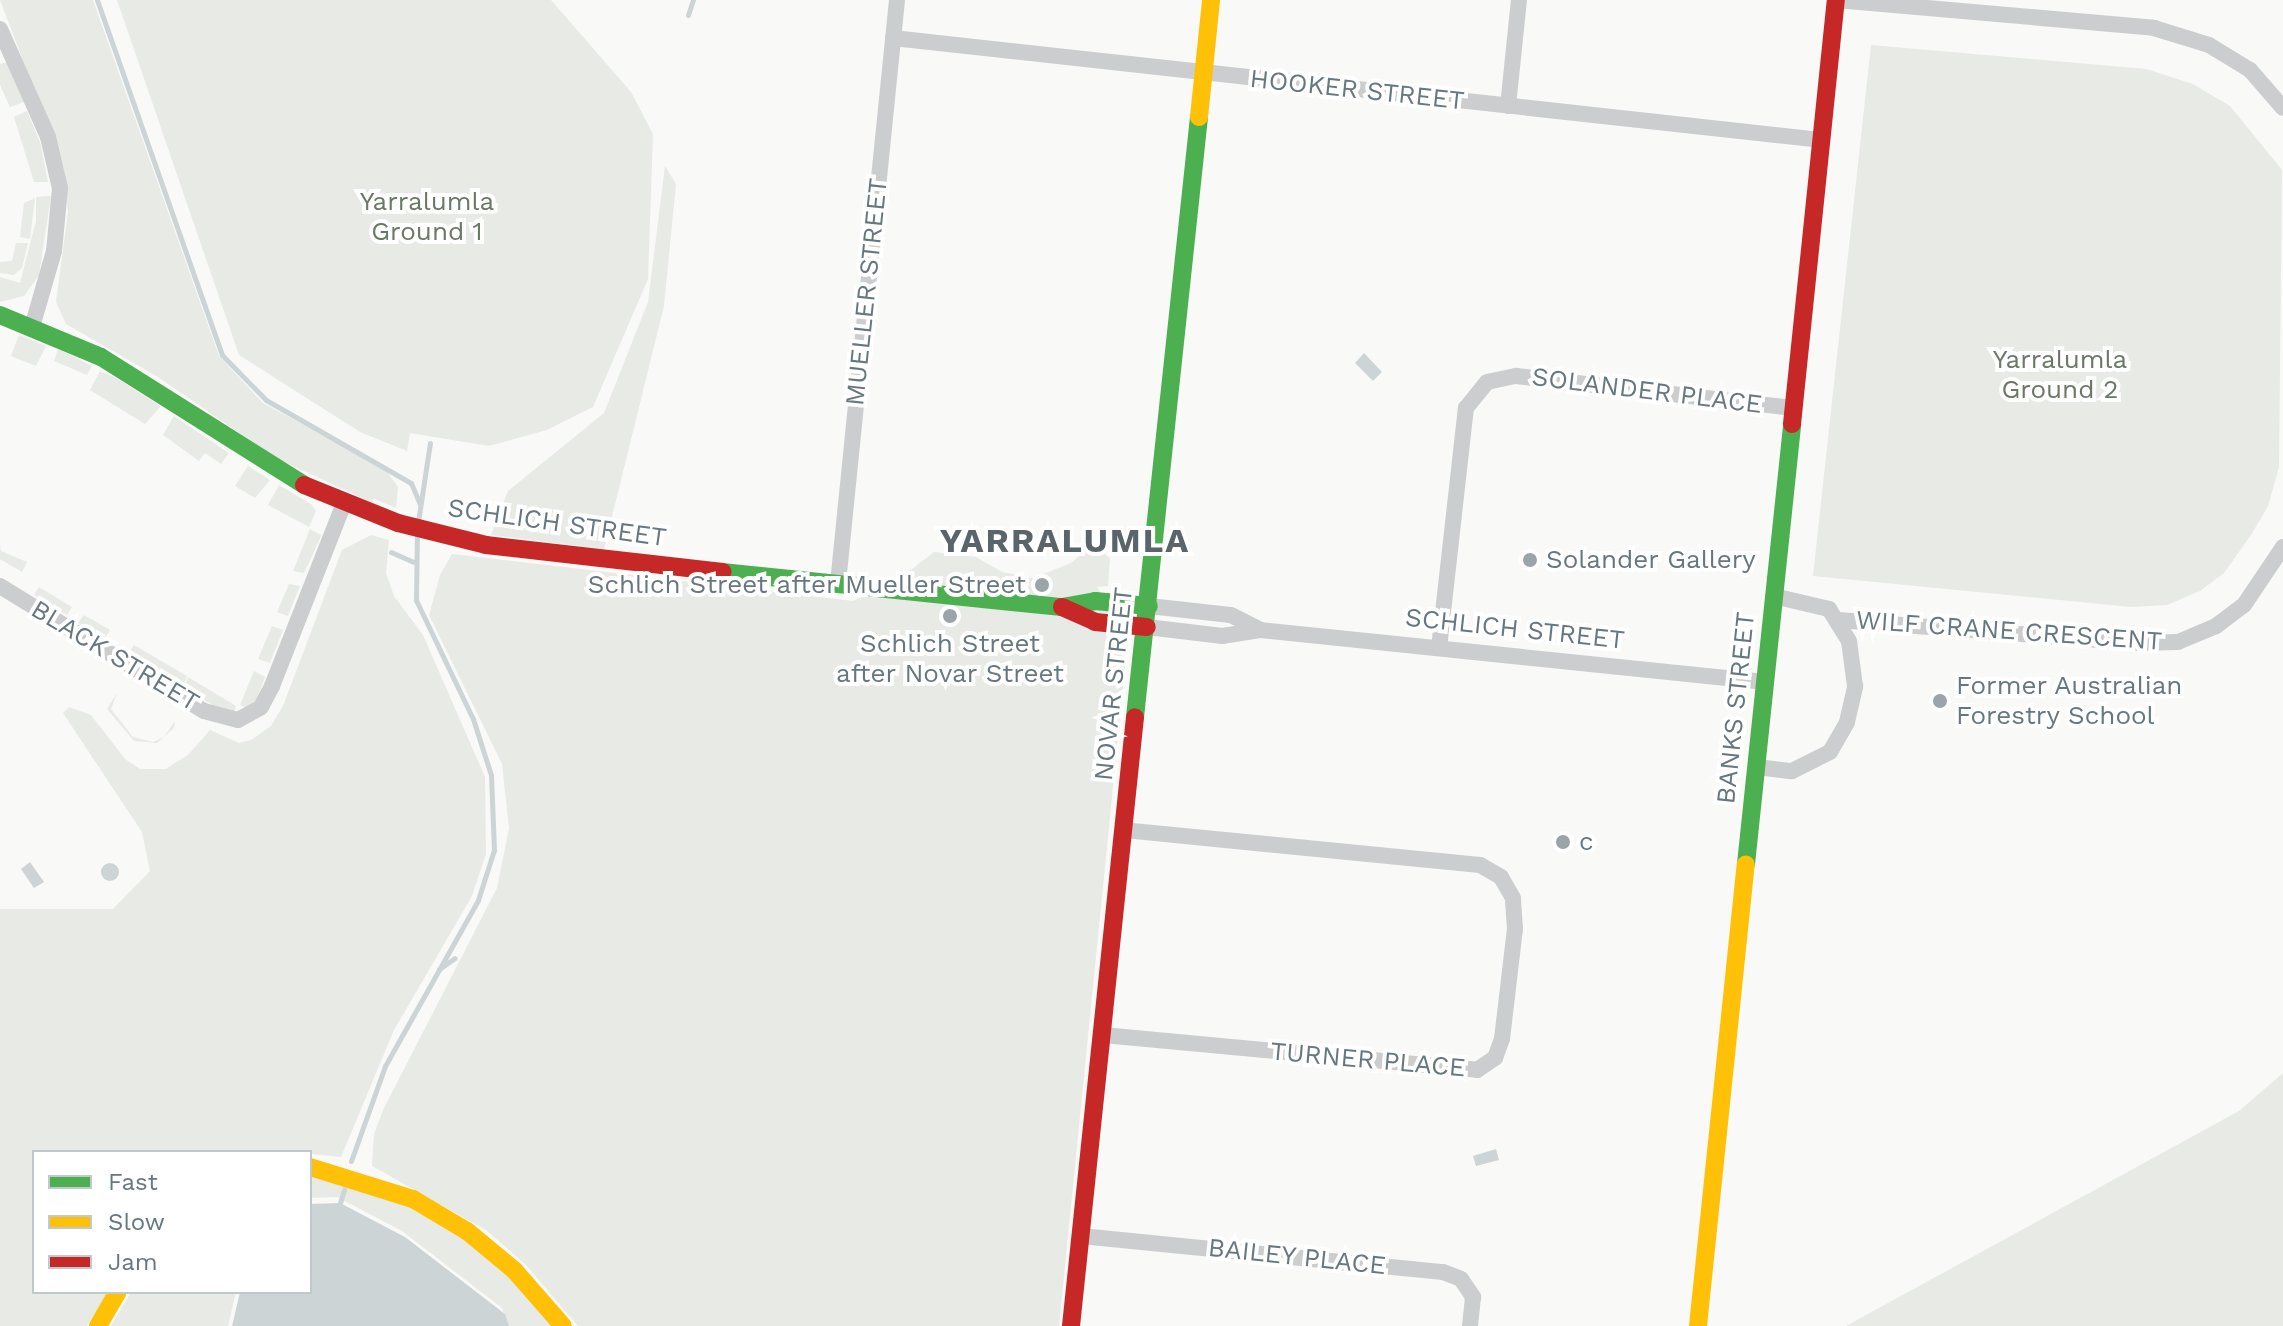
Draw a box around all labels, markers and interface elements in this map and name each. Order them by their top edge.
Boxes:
street label: HOOKER STREET [1248,63,1466,117]
street label: MUELLER STREET [840,177,894,407]
park label: Yarralumla Ground 1 [360,186,494,248]
park label: Yarralumla Ground 2 [1993,344,2127,406]
street label: SOLANDER PLACE [1530,361,1764,421]
street label: SCHLICH STREET [446,492,668,554]
district label: YARRALUMLA [940,521,1190,561]
place label: Solander Gallery [1546,544,1756,576]
marker: Solander Gallery [1521,551,1539,569]
place label: Schlich Street after Mueller Street [587,569,1026,601]
marker: Schlich Street after Mueller Street [1033,576,1051,594]
street label: NOVAR STREET [1088,586,1140,782]
street label: BLACK STREET [25,594,205,718]
street label: SCHLICH STREET [1404,602,1626,656]
street label: WILF CRANE CRESCENT [1855,605,2163,657]
marker: Schlich Street after Novar Street [941,607,959,625]
street label: BANKS STREET [1710,611,1762,805]
place label: Schlich Street after Novar Street [836,628,1064,690]
place label: Former Australian Forestry School [1956,670,2184,732]
marker: Former Australian Forestry School [1931,692,1949,710]
place label: c [1579,826,1594,858]
marker: c [1554,833,1572,851]
street label: TURNER PLACE [1269,1036,1467,1084]
legend [32,1150,312,1294]
text: Fast [108,1168,158,1196]
text: Slow [108,1208,165,1236]
street label: BAILEY PLACE [1206,1232,1388,1282]
text: Jam [108,1248,158,1276]

